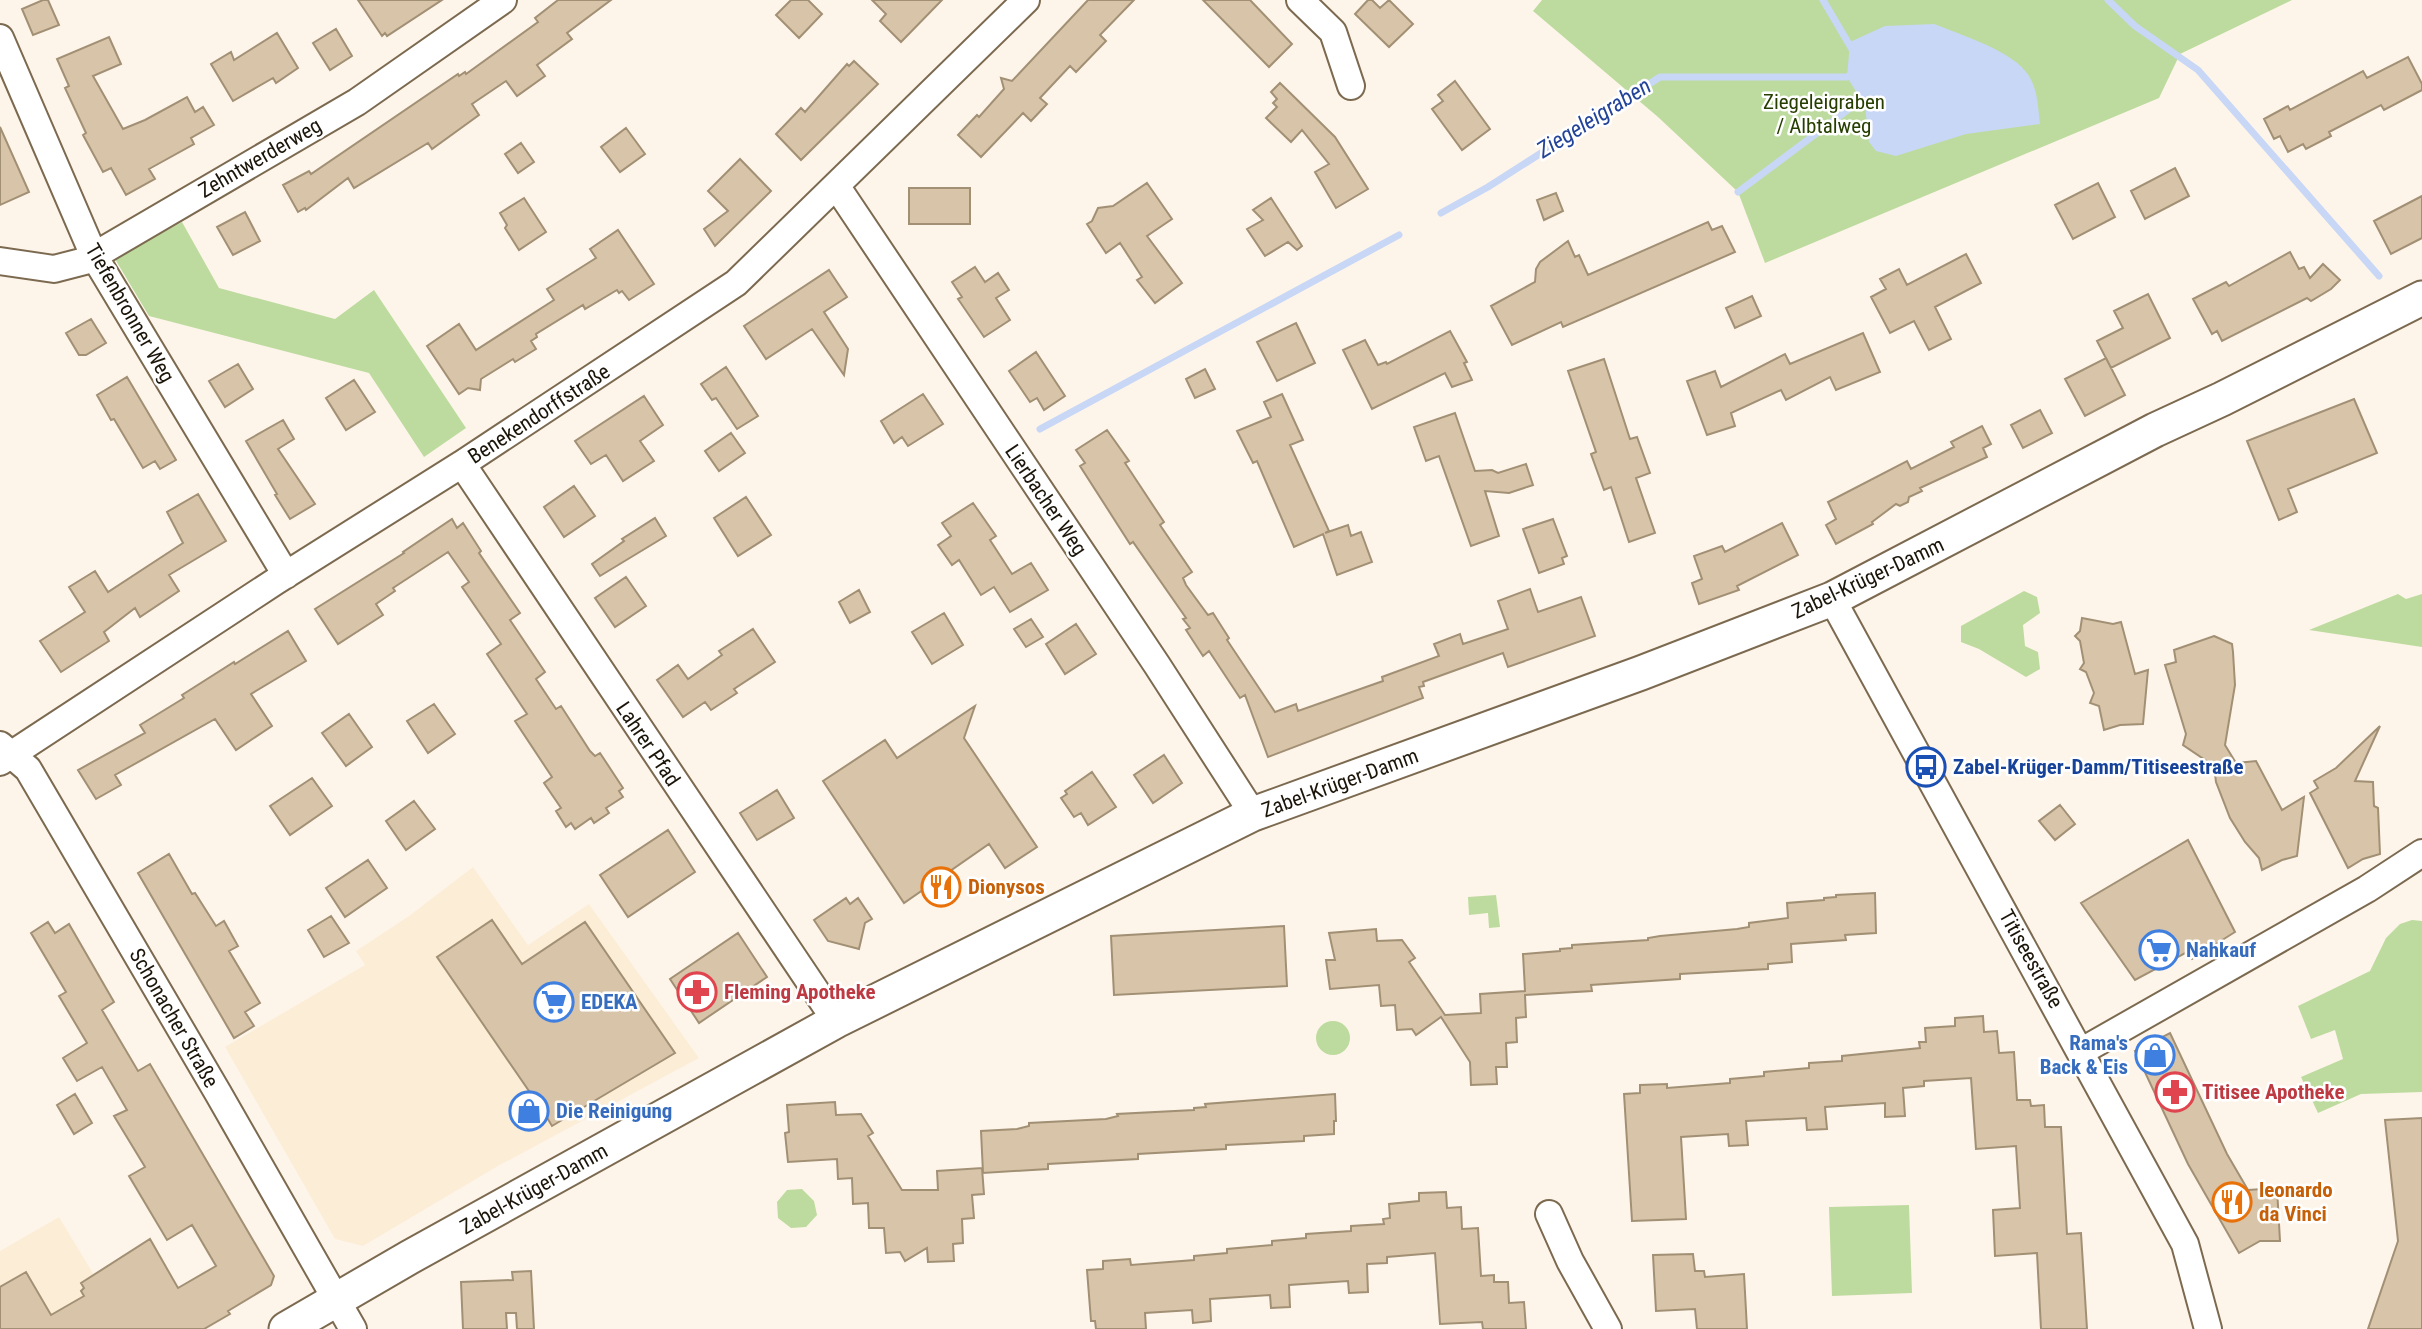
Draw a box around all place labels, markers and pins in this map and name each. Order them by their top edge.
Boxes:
bus stop icon: Zabel-Krüger-Damm/Titiseestraße [1905,746,1947,788]
place label: Zabel-Krüger-Damm/Titiseestraße [1953,755,2244,779]
restaurant icon: Dionysos [920,866,962,908]
place label: Dionysos [968,875,1045,899]
supermarket icon: Nahkauf [2138,929,2180,971]
place label: Nahkauf [2186,938,2256,962]
pharmacy icon: Fleming Apotheke [676,971,718,1013]
place label: Fleming Apotheke [724,980,876,1004]
supermarket icon: EDEKA [533,981,575,1023]
place label: EDEKA [581,990,638,1014]
place label: Rama's Back & Eis [2040,1031,2128,1079]
shop icon: Rama's Back & Eis [2134,1034,2176,1076]
pharmacy icon: Titisee Apotheke [2154,1071,2196,1113]
place label: Titisee Apotheke [2202,1080,2345,1104]
shop icon: Die Reinigung [508,1090,550,1132]
place label: Die Reinigung [556,1099,672,1123]
place label: leonardo da Vinci [2259,1178,2333,1226]
restaurant icon: leonardo da Vinci [2211,1181,2253,1223]

